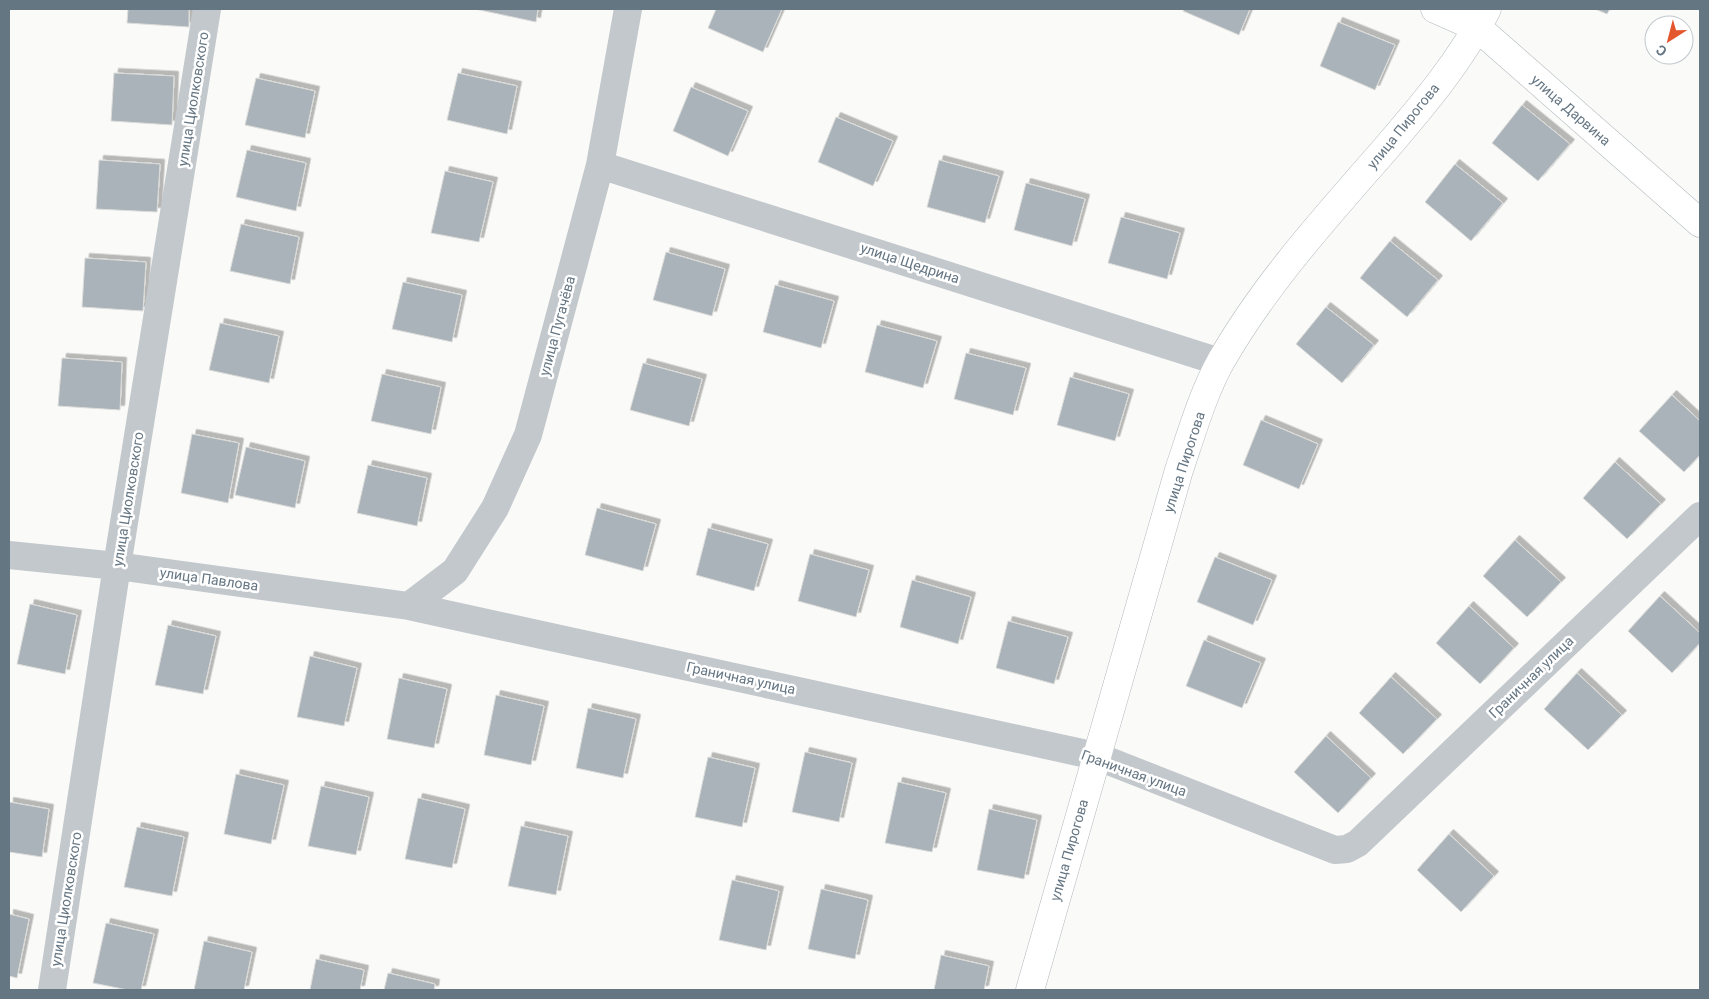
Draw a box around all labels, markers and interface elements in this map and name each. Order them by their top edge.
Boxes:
north arrow [1644,15,1694,65]
street label: улица Циолковского [174,31,212,167]
text: С [1653,41,1670,60]
street label: улица Дарвина [1528,71,1614,149]
street label: улица Пирогова [1364,80,1442,172]
street label: улица Щедрина [859,239,961,287]
street label: улица Пугачёва [536,274,578,378]
street label: улица Пирогова [1160,410,1208,514]
street label: улица Циолковского [109,431,147,567]
street label: улица Павлова [159,564,259,594]
street label: Граничная улица [1486,633,1576,721]
street label: Граничная улица [685,659,797,697]
street label: Граничная улица [1079,747,1189,799]
street label: улица Пирогова [1047,797,1091,903]
street label: улица Циолковского [47,831,85,967]

